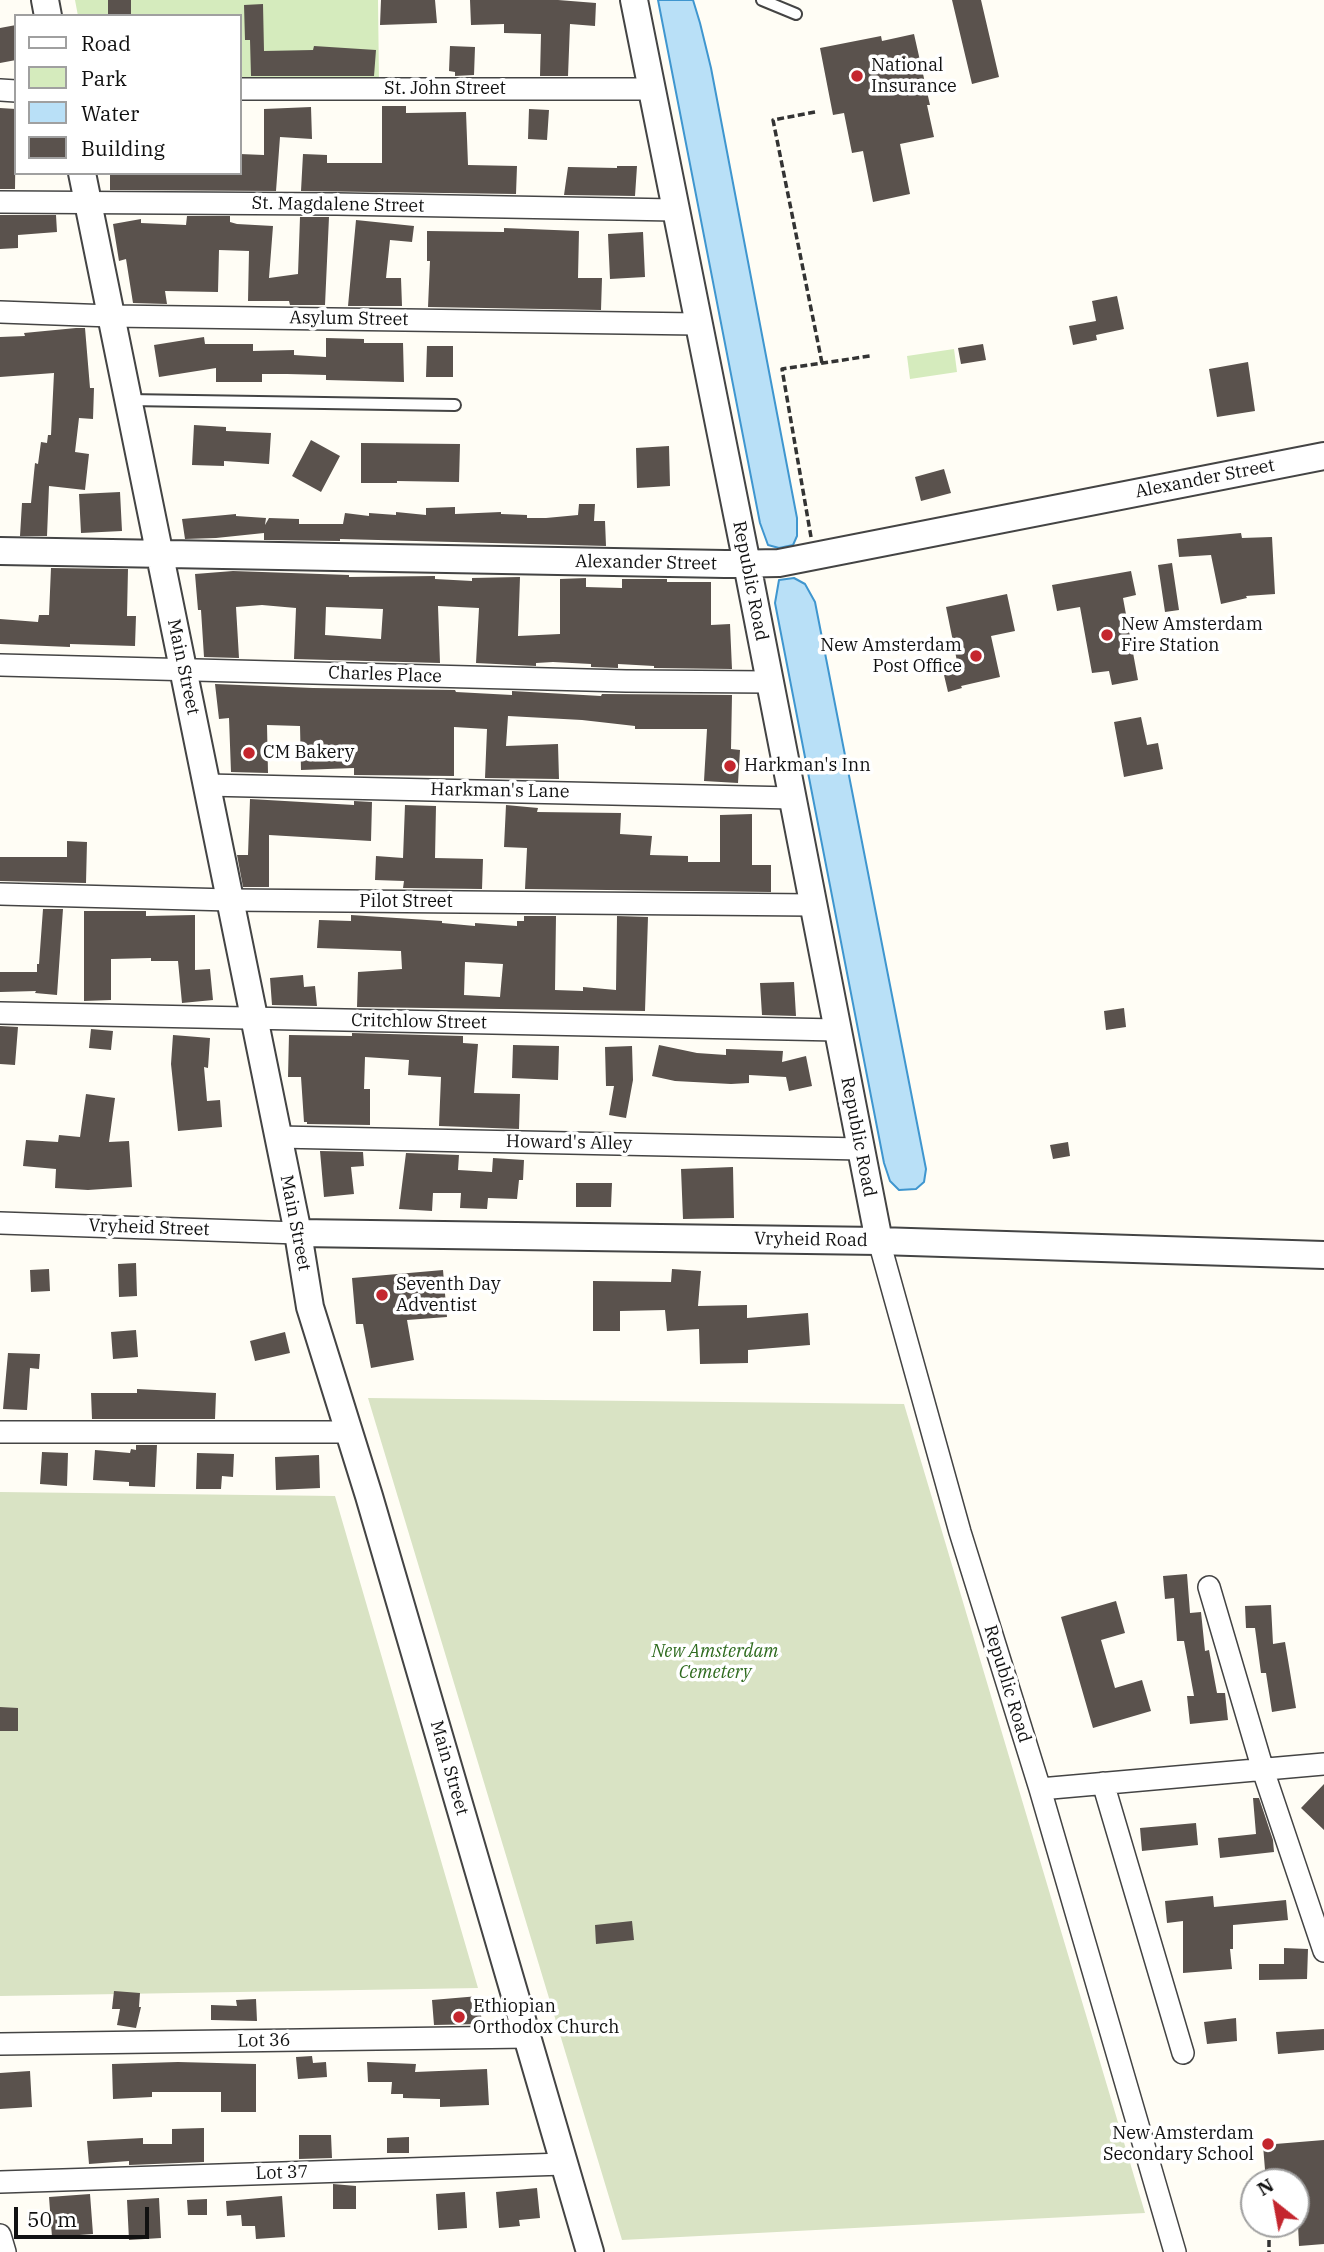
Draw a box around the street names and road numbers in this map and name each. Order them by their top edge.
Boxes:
street label: St. John Street [384,78,506,100]
street label: St. Magdalene Street [251,193,425,217]
street label: Asylum Street [289,307,409,331]
street label: Alexander Street [1133,455,1277,503]
street label: Republic Road [728,519,772,643]
street label: Alexander Street [575,551,717,575]
street label: Main Street [162,617,204,717]
street label: Charles Place [328,662,442,688]
street label: Harkman's Lane [430,779,570,803]
street label: Pilot Street [359,891,453,913]
street label: Critchlow Street [351,1010,487,1034]
street label: Republic Road [836,1075,880,1199]
street label: Howard's Alley [506,1131,632,1155]
street label: Main Street [275,1173,315,1273]
street label: Vryheid Street [88,1215,210,1241]
street label: Vryheid Road [754,1228,868,1252]
street label: Republic Road [979,1623,1035,1745]
street label: Main Street [425,1718,473,1818]
street label: Lot 36 [237,2030,291,2052]
street label: Lot 37 [255,2161,309,2185]

